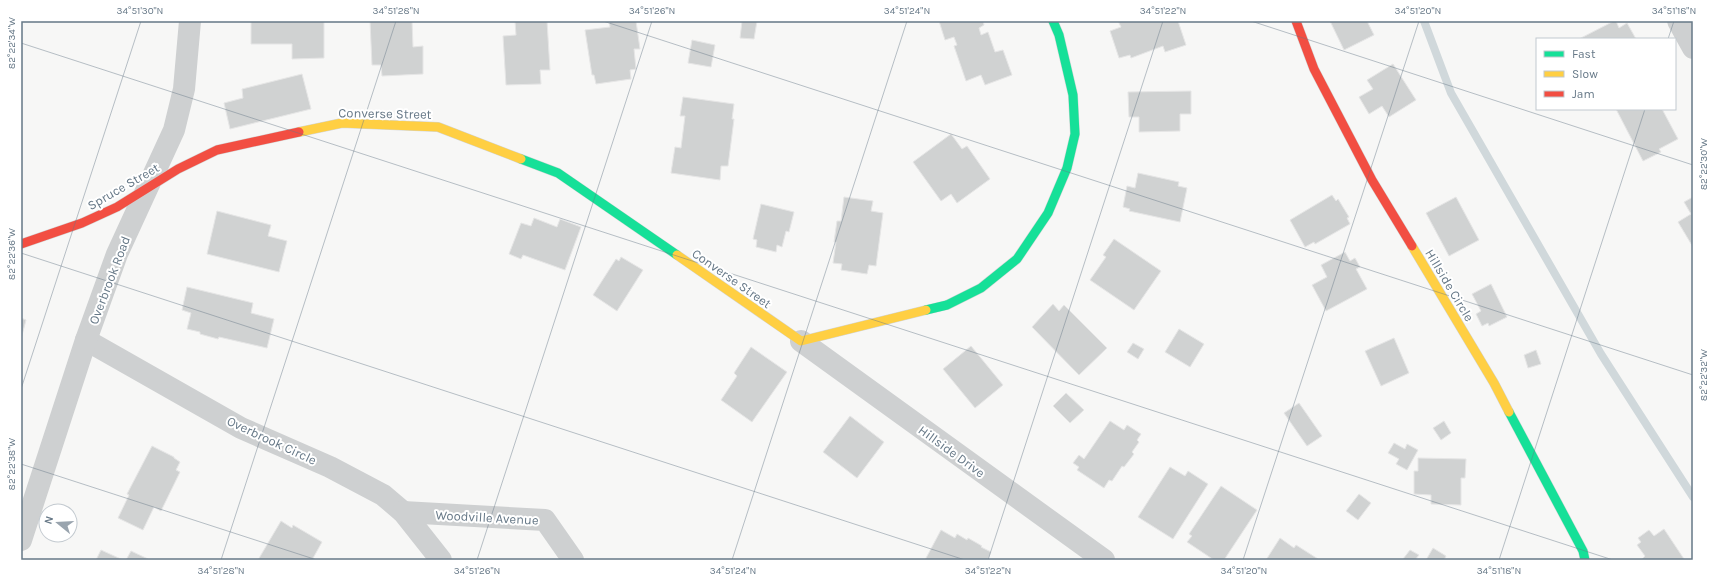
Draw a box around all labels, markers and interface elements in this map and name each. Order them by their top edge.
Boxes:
text: 34°51'30"N [117,5,163,17]
text: 34°51'28"N [372,5,420,17]
text: 34°51'26"N [629,5,675,17]
text: 34°51'24"N [884,5,930,17]
text: 34°51'22"N [1140,5,1186,17]
text: 34°51'20"N [1395,5,1441,17]
text: 34°51'18"N [1652,5,1696,17]
text: 82°22'34"W [6,17,18,69]
legend [1536,38,1676,110]
text: Fast [1572,47,1596,61]
text: Slow [1572,67,1598,81]
text: Jam [1572,87,1595,101]
street label: Converse Street [338,105,432,122]
text: 82°22'30"W [1698,138,1710,190]
street label: Spruce Street [85,160,162,213]
text: 82°22'36"W [6,228,18,280]
street label: Overbrook Road [86,234,133,326]
street label: Converse Street [689,246,774,311]
street label: Hillside Circle [1422,246,1477,324]
text: 82°22'32"W [1698,349,1710,401]
street label: Overbrook Circle [225,413,319,468]
street label: Hillside Drive [916,422,988,481]
text: 82°22'38"W [6,438,18,490]
north arrow [38,503,78,543]
street label: Woodville Avenue [435,507,539,528]
text: N [42,514,56,526]
text: 34°51'28"N [197,565,245,577]
text: 34°51'26"N [454,565,500,577]
text: 34°51'24"N [710,565,756,577]
text: 34°51'22"N [965,565,1011,577]
text: 34°51'20"N [1221,565,1267,577]
text: 34°51'18"N [1477,565,1521,577]

